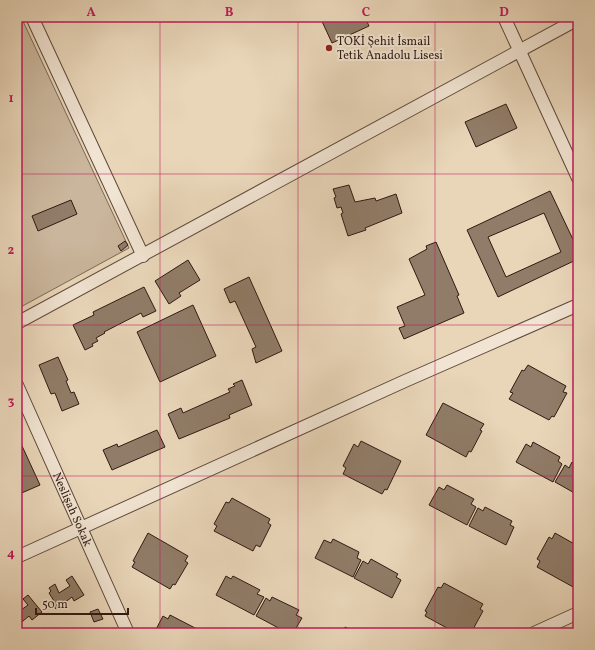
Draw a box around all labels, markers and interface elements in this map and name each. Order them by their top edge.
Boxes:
text: A [86,4,96,22]
text: B [225,4,234,22]
text: C [362,4,370,22]
text: D [499,4,509,22]
place label: TOKİ Şehit İsmail Tetik Anadolu Lisesi [337,34,443,64]
marker: TOKİ Şehit İsmail Tetik Anadolu Lisesi [324,43,334,53]
text: 1 [8,90,14,108]
text: 2 [8,242,15,260]
text: 3 [8,393,15,411]
street label: Neslişah Sokak [48,470,95,550]
text: 4 [7,545,15,563]
scale bar [36,590,128,616]
text: 50 m [42,597,68,613]

